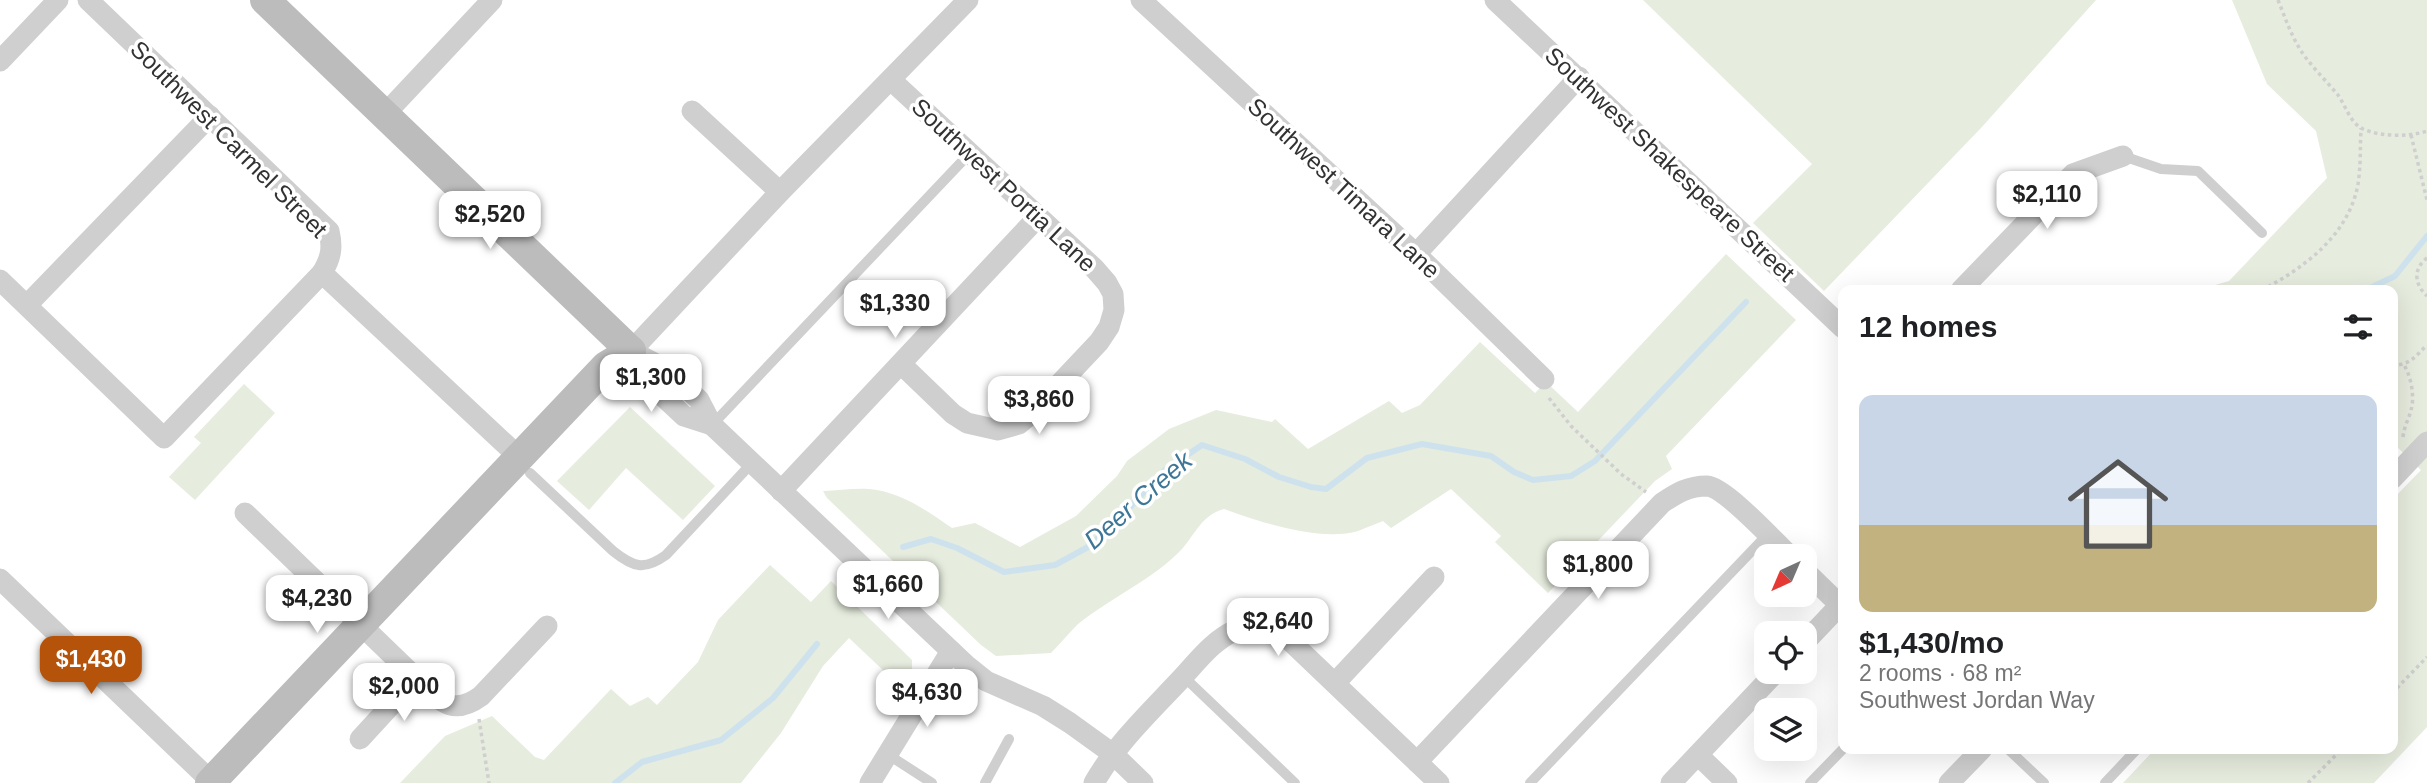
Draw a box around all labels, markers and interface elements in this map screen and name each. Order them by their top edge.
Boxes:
street label: Southwest Carmel Street [125,35,333,243]
street label: Southwest Shakespeare Street [1540,41,1800,287]
street label: Southwest Timara Lane [1243,92,1445,284]
street label: Southwest Portia Lane [906,93,1102,277]
pin: $2,110 [1990,172,2104,231]
text: $2,110 [2012,181,2082,207]
pin: $2,520 [433,191,547,251]
text: $2,520 [455,201,525,227]
pin: $1,330 [838,280,952,340]
text: $1,330 [860,290,930,316]
icon: filters [2339,308,2377,346]
text: 12 homes [1859,310,1997,343]
pin: $1,300 [594,354,708,414]
text: $1,300 [616,364,686,390]
pin: $3,860 [982,376,1096,436]
text: $3,860 [1004,386,1074,412]
icon: home [2055,441,2181,567]
water label: Deer Creek [1078,444,1200,555]
pin: $1,800 [1541,542,1655,601]
north arrow [1754,544,1816,607]
map controls [1754,544,1817,761]
text: $1,800 [1563,551,1633,577]
pin: $1,660 [831,562,945,621]
text: $1,660 [853,571,923,597]
pin: $4,230 [260,576,374,635]
text: $4,230 [282,585,352,611]
pin: $2,640 [1221,598,1335,658]
text: $2,640 [1243,608,1313,634]
button: locate [1754,621,1817,684]
text: $1,430/mo [1859,626,2004,659]
pin: $1,430 [34,636,148,696]
text: $1,430 [56,646,126,672]
text: 2 rooms · 68 m² [1859,660,2021,686]
pin: $2,000 [347,664,461,723]
pin: $4,630 [870,670,984,729]
text: $2,000 [369,673,439,699]
text: $4,630 [892,679,962,705]
text: Southwest Jordan Way [1859,687,2095,713]
button: layers [1754,698,1817,761]

